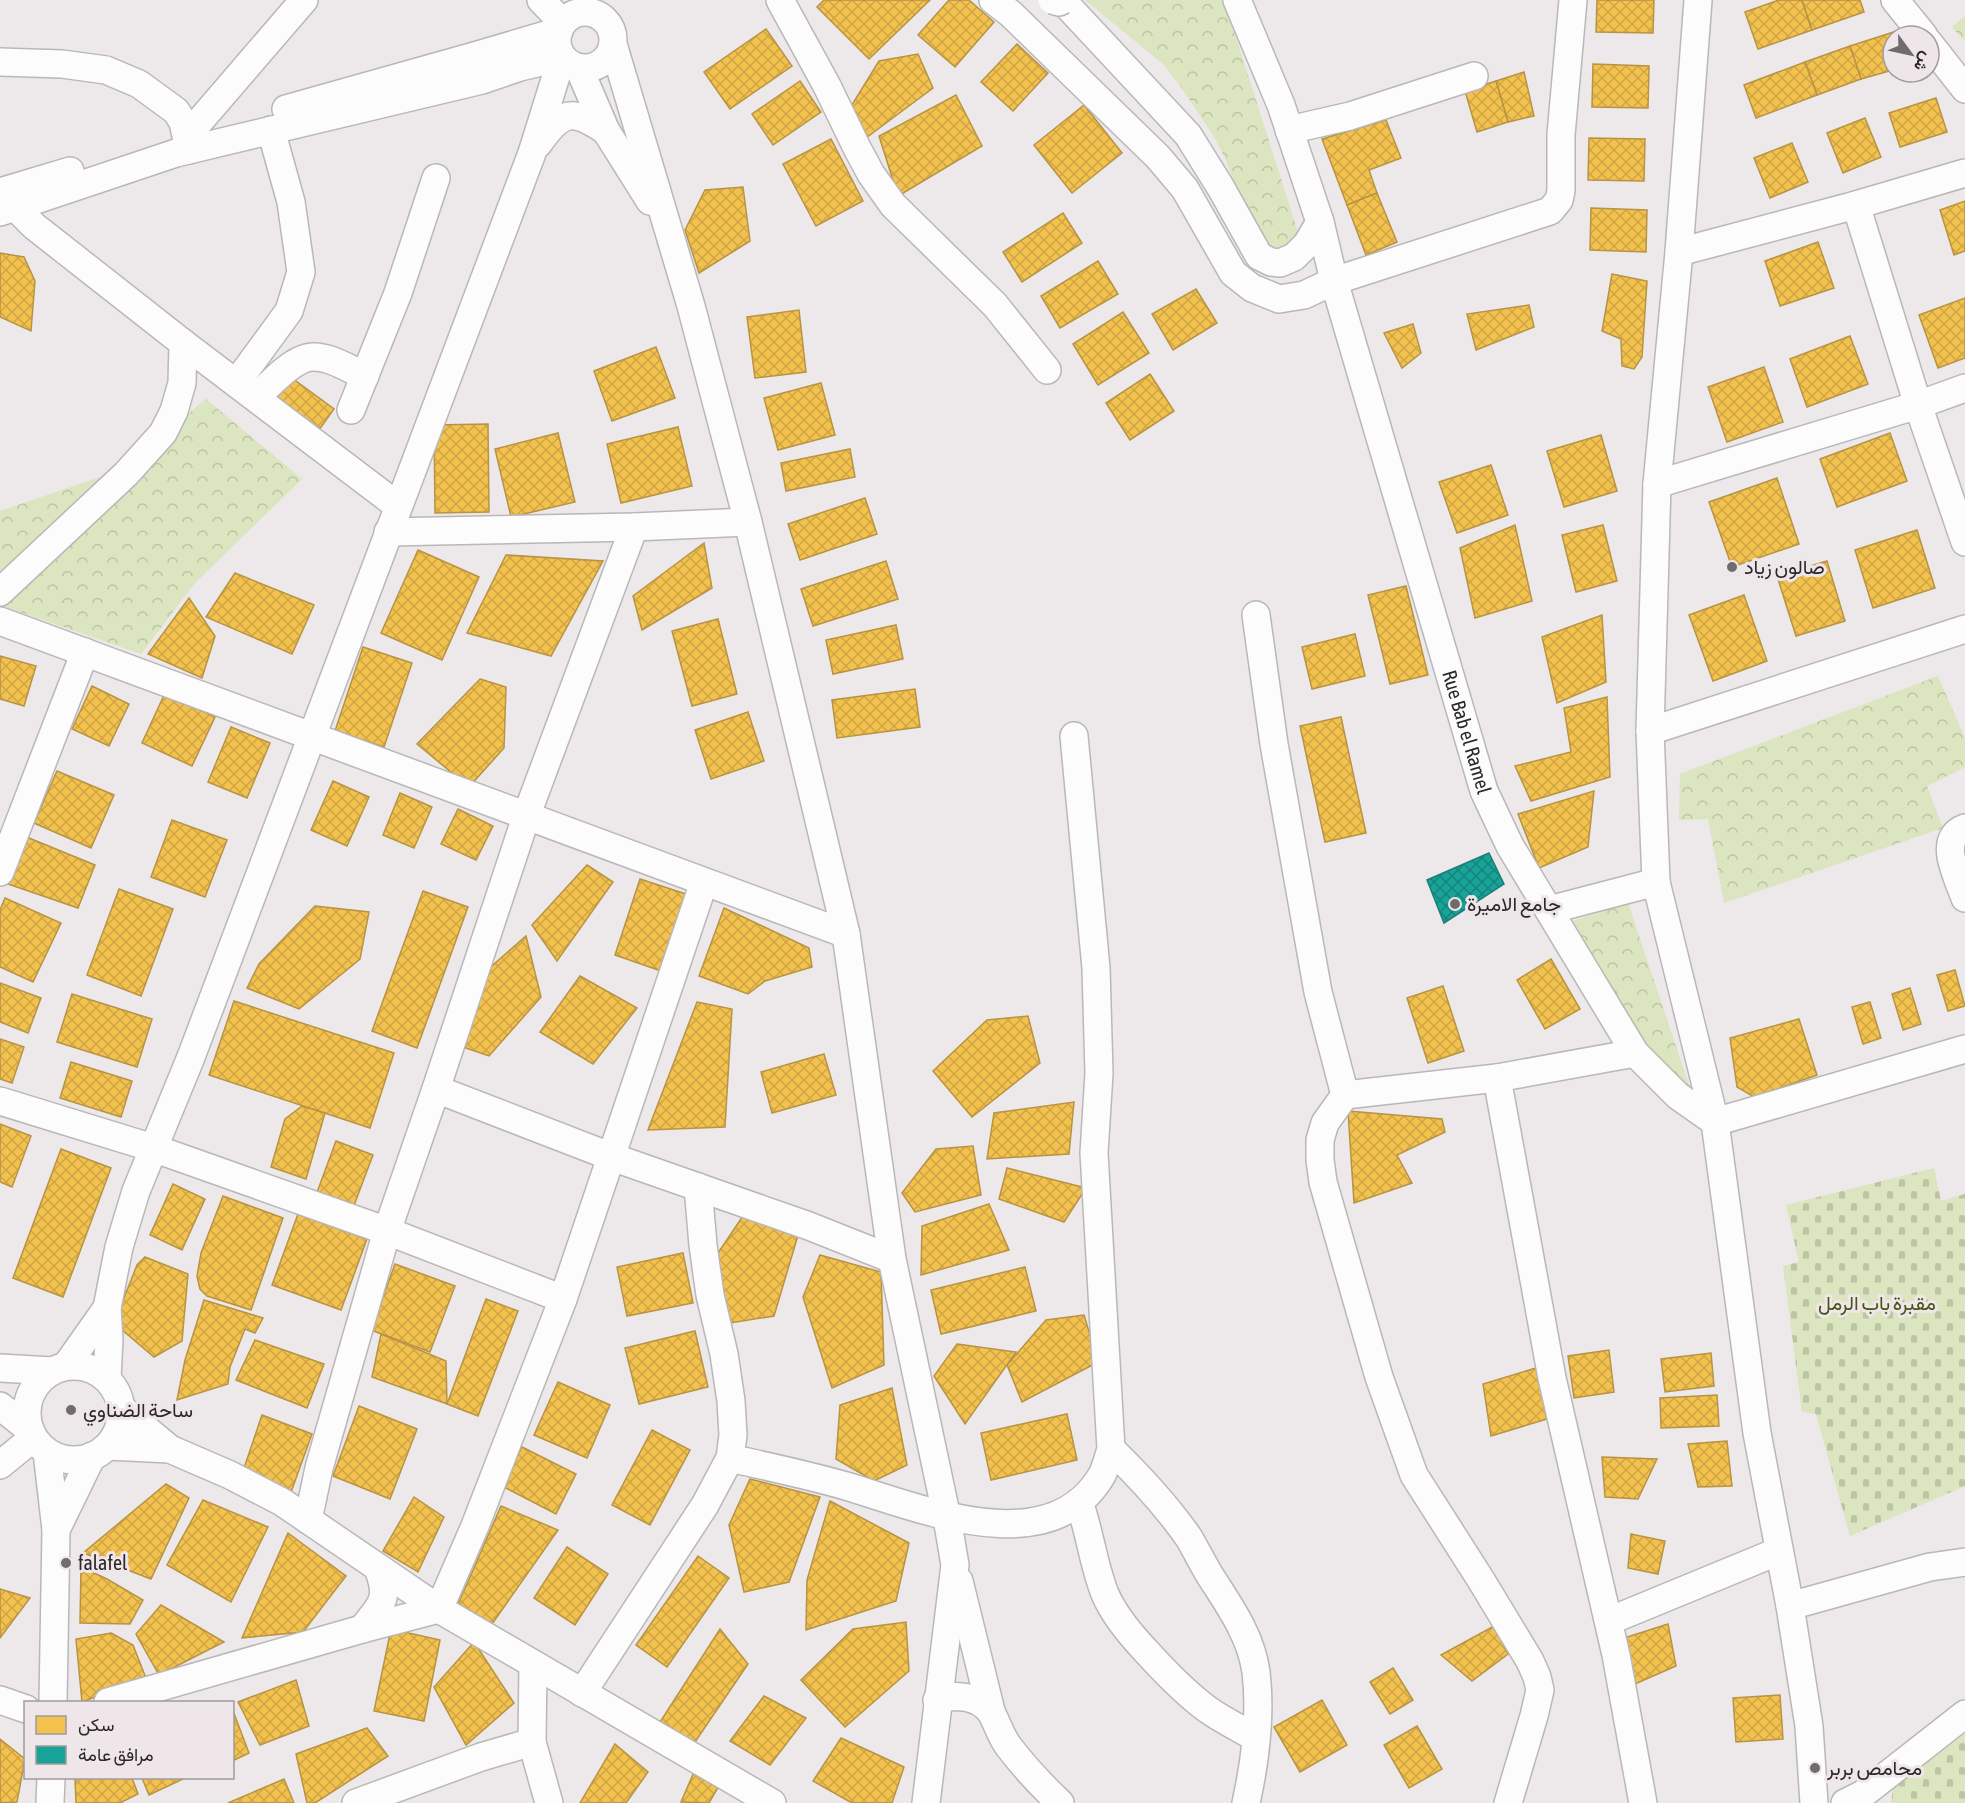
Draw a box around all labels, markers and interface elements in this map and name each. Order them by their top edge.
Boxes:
north arrow [1881,24,1941,84]
text: ش [1910,49,1936,75]
place label: صالون زياد [1744,555,1825,580]
marker: صالون زياد [1725,560,1739,574]
street label: Rue Bab el Ramel [1438,667,1496,797]
place label: جامع الاميرة [1467,892,1561,918]
marker: جامع الاميرة [1448,897,1462,911]
park label: مقبرة باب الرمل [1818,1291,1936,1316]
place label: ساحة الضناوي [83,1398,193,1427]
marker: ساحة الضناوي [64,1403,78,1417]
place label: falafel [78,1551,128,1574]
marker: falafel [59,1556,73,1570]
legend [24,1701,234,1779]
text: سكن [78,1714,114,1736]
text: مرافق عامة [78,1744,154,1766]
place label: محامص بربر [1826,1756,1922,1781]
marker: محامص بربر [1808,1761,1822,1775]

